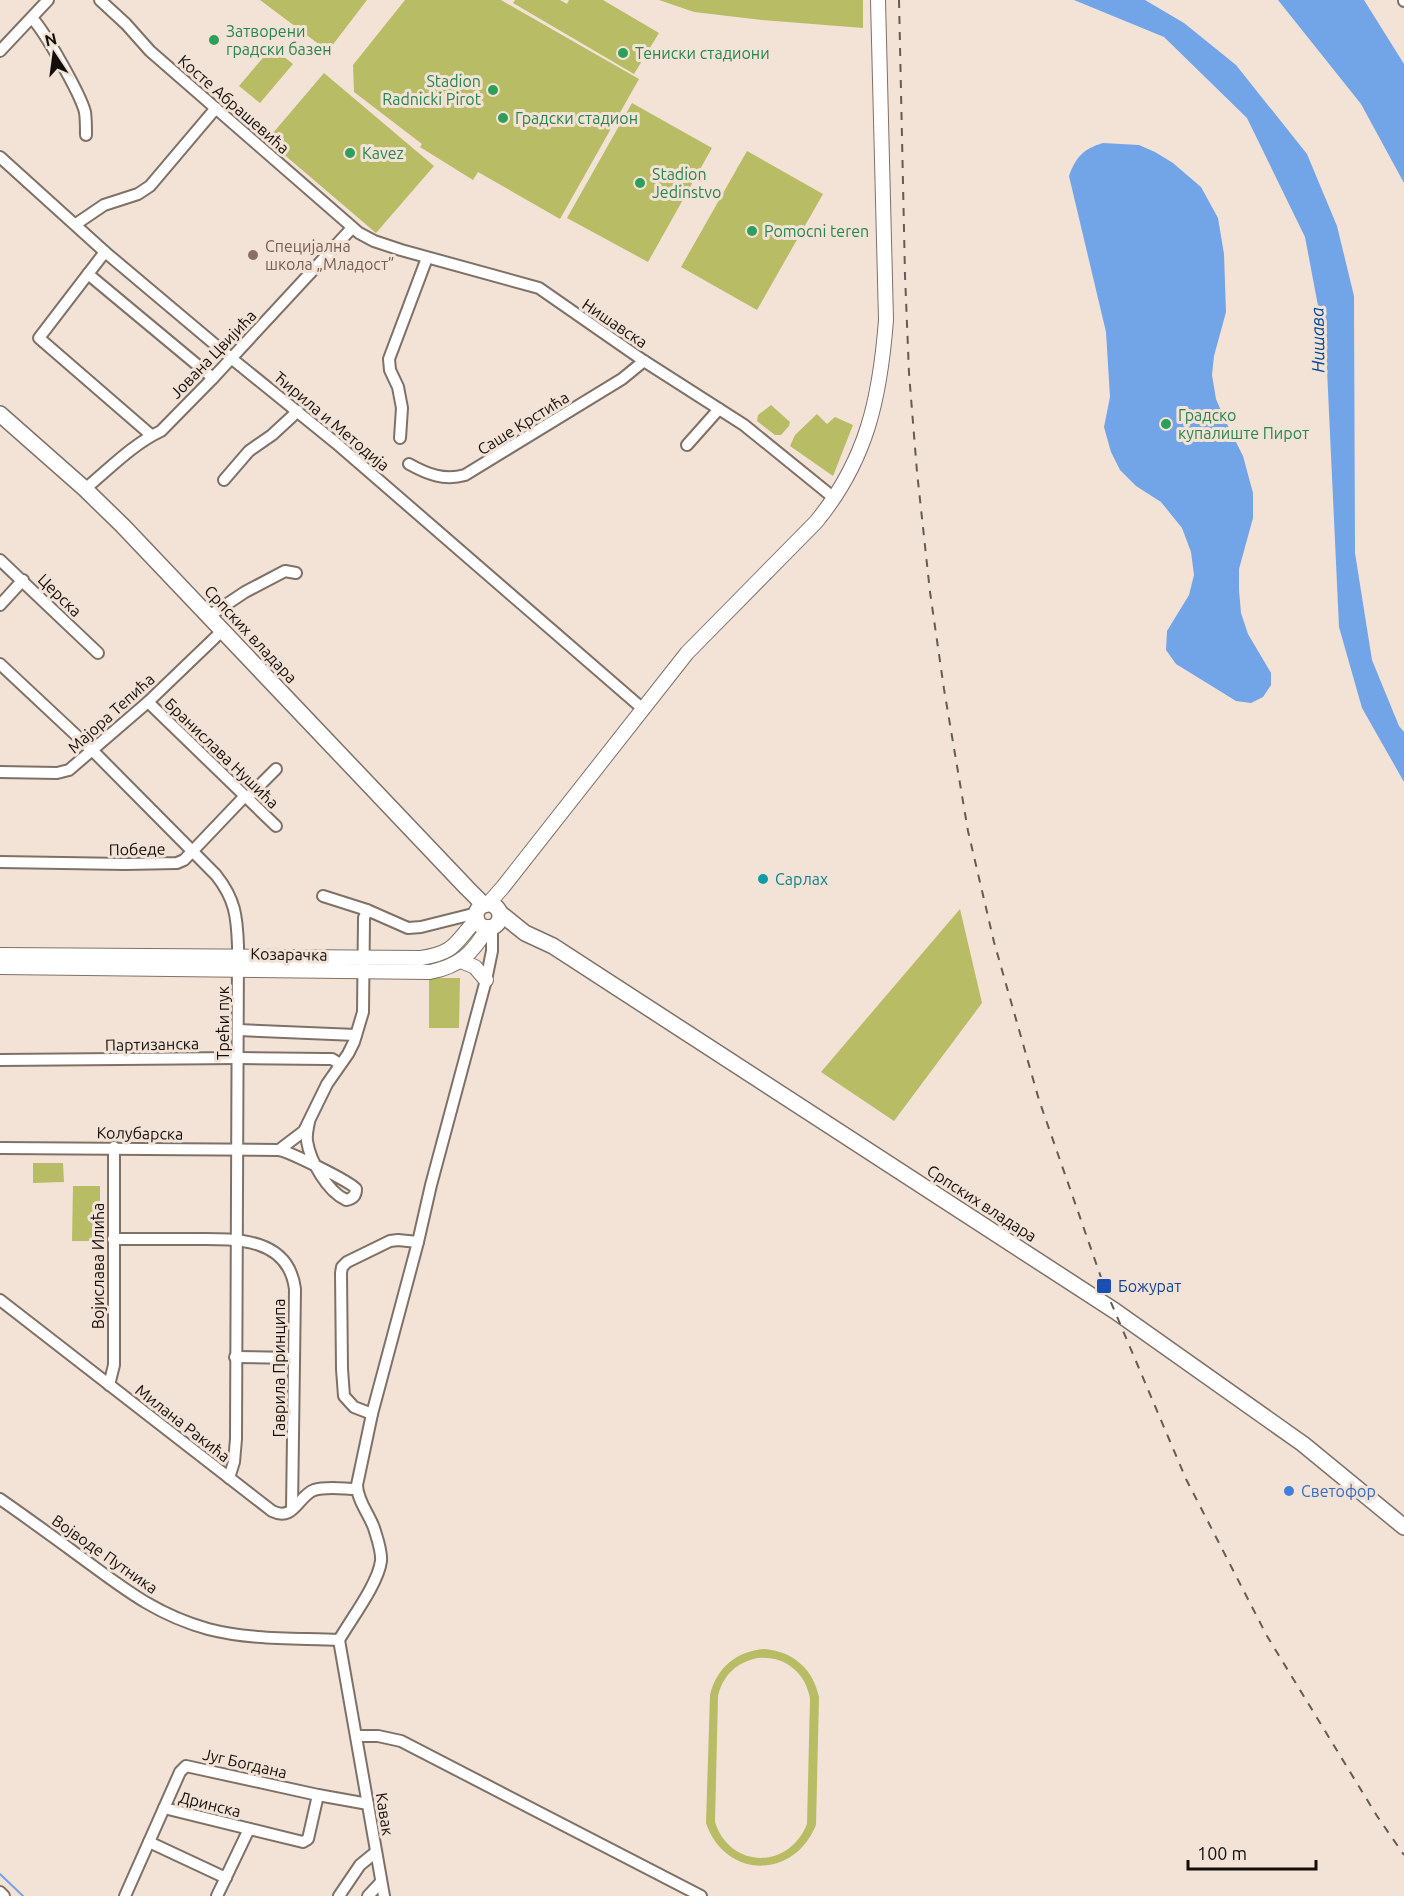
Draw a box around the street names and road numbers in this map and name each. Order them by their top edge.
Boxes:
street label: Косте Абрашевића [175,51,293,157]
street label: Нишавска [579,295,651,351]
street label: Јована Цвијића [166,306,260,402]
street label: Ћирила и Методија [271,368,393,474]
street label: Саше Крстића [474,388,572,458]
street label: Церска [35,570,85,620]
street label: Српских владара [201,581,301,687]
street label: Мајора Тепића [64,670,158,756]
street label: Бранислава Нушића [161,694,283,812]
street label: Победе [108,840,166,858]
street label: Козарачка [250,944,328,964]
street label: Трећи пук [214,986,232,1060]
street label: Партизанска [105,1034,199,1054]
street label: Колубарска [96,1123,184,1143]
street label: Српских владара [924,1161,1040,1245]
street label: Војислава Илића [89,1203,107,1329]
street label: Гаврила Принципа [270,1298,288,1438]
street label: Милана Ракића [132,1381,234,1465]
street label: Војводе Путника [49,1511,161,1597]
street label: Југ Богдана [201,1745,289,1781]
street label: Дринска [177,1788,243,1820]
street label: Кавак [373,1791,397,1837]

